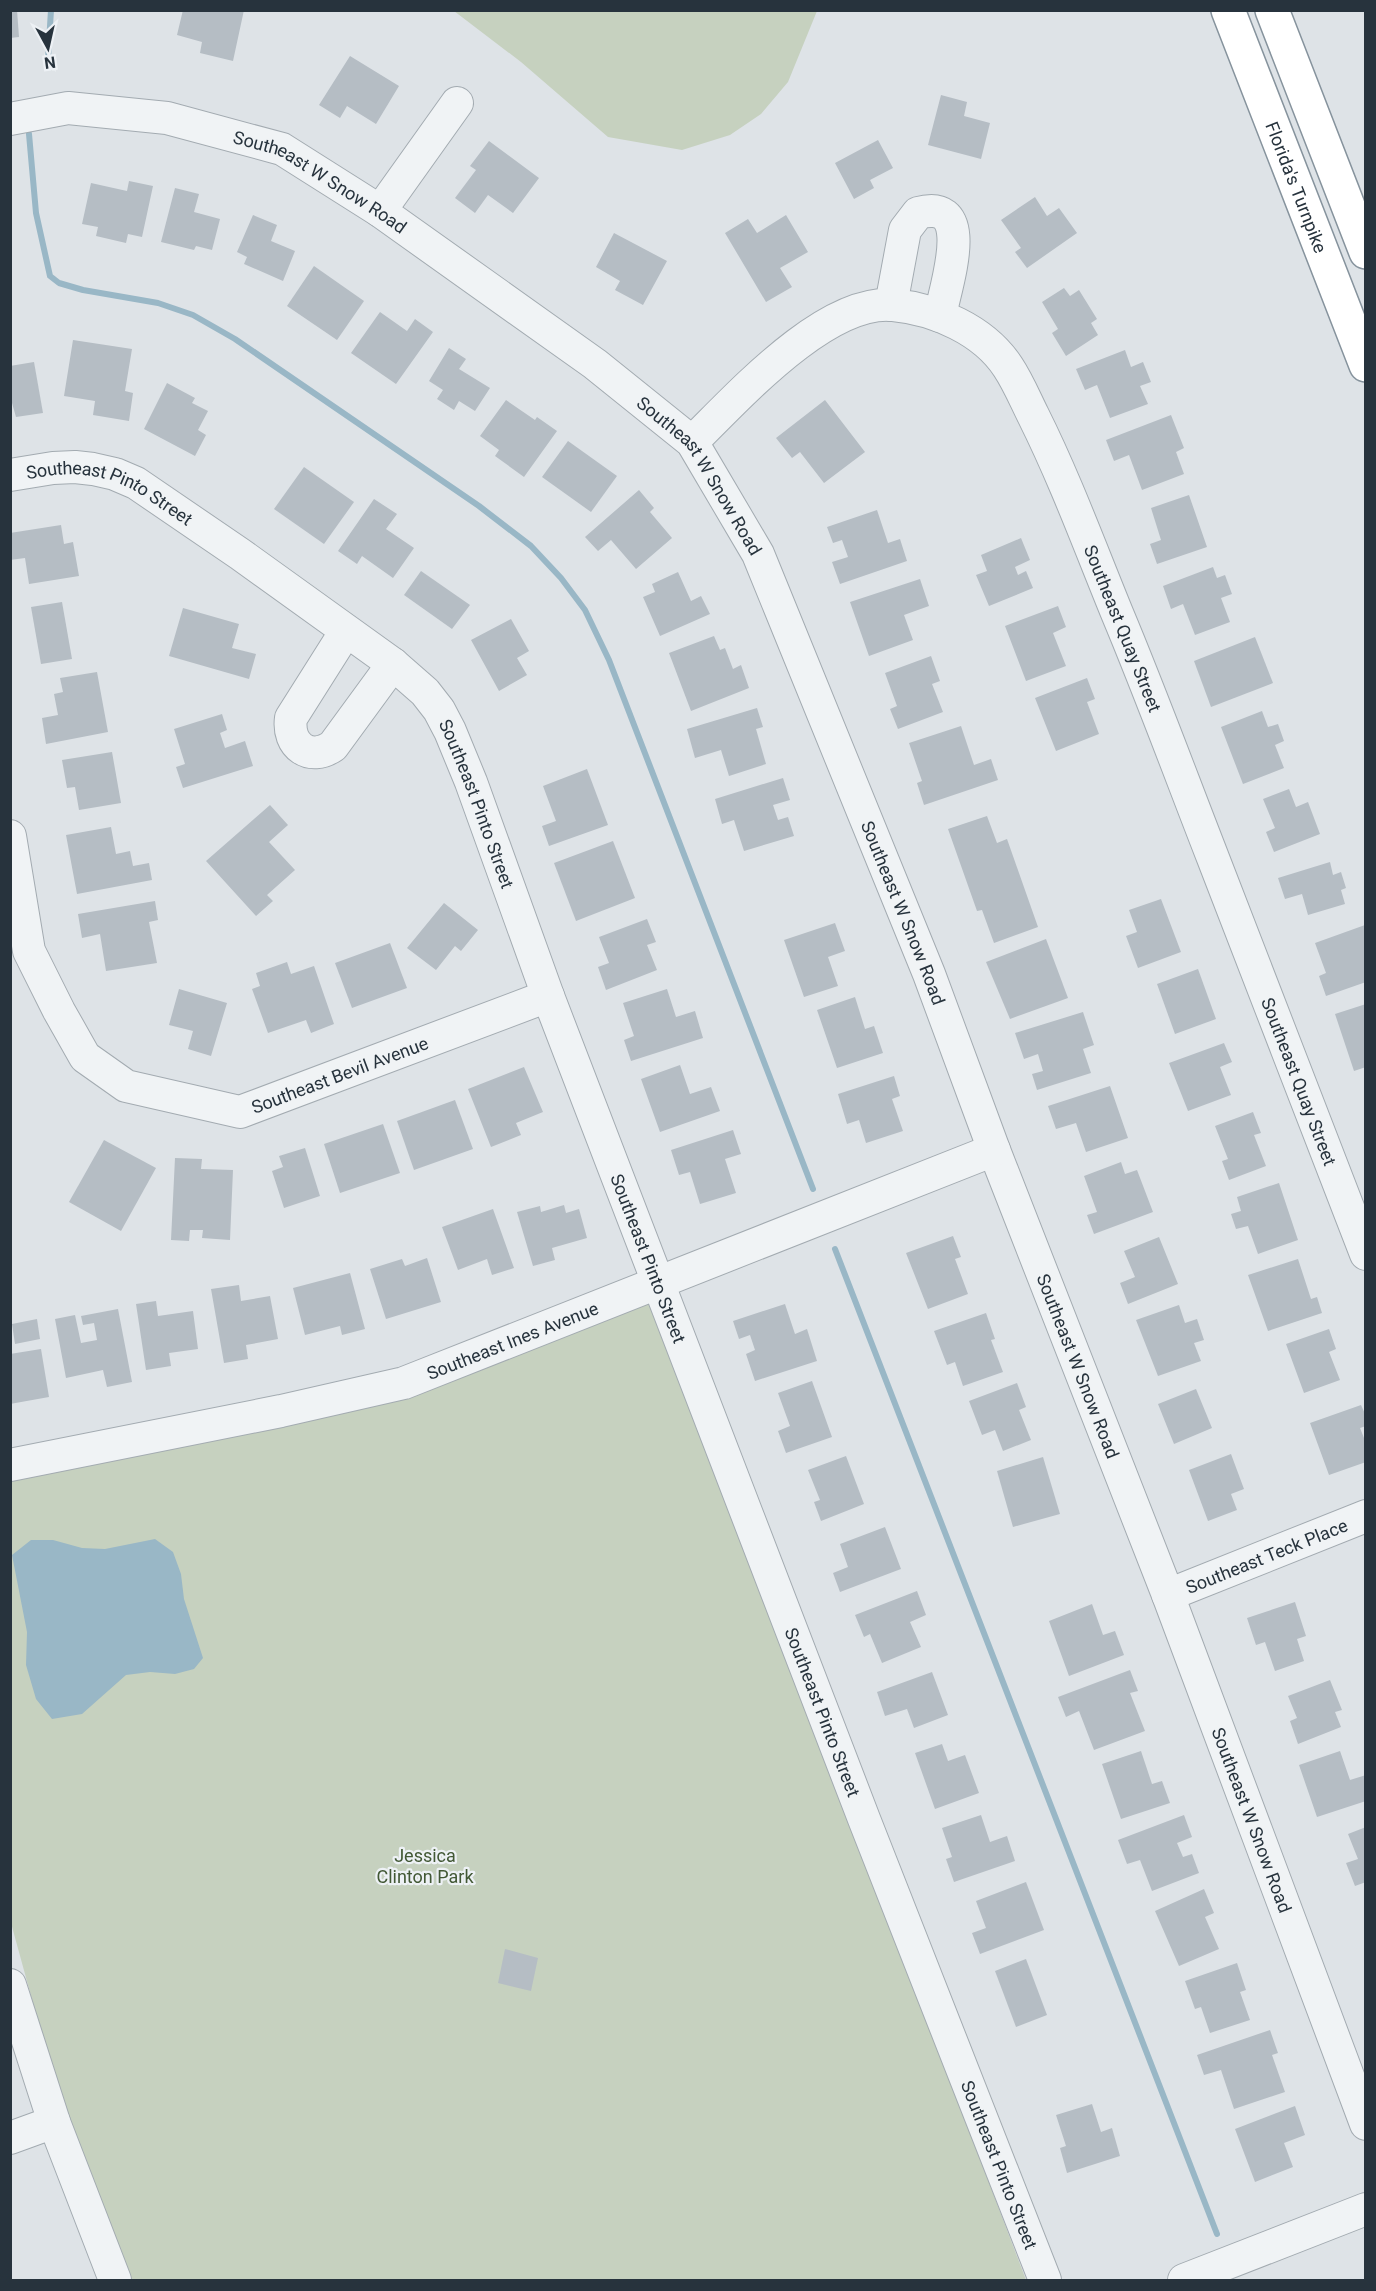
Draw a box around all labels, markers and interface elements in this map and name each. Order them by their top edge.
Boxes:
north arrow [18,18,78,78]
text: N [43,52,57,73]
street label: Florida's Turnpike [1262,118,1332,256]
street label: Southeast W Snow Road [231,126,411,237]
street label: Southeast W Snow Road [633,392,767,559]
street label: Southeast Pinto Street [24,456,197,529]
street label: Southeast Quay Street [1080,542,1166,715]
street label: Southeast Pinto Street [435,715,519,891]
street label: Southeast W Snow Road [857,818,950,1007]
street label: Southeast Quay Street [1257,994,1341,1168]
street label: Southeast Bevil Avenue [248,1032,431,1117]
street label: Southeast Pinto Street [607,1171,691,1346]
street label: Southeast W Snow Road [1033,1271,1124,1461]
street label: Southeast Ines Avenue [424,1297,601,1384]
street label: Southeast Teck Place [1183,1514,1350,1597]
street label: Southeast Pinto Street [781,1624,865,1800]
street label: Southeast W Snow Road [1208,1724,1296,1916]
park label: Jessica Clinton Park [376,1845,474,1887]
street label: Southeast Pinto Street [957,2077,1042,2252]

